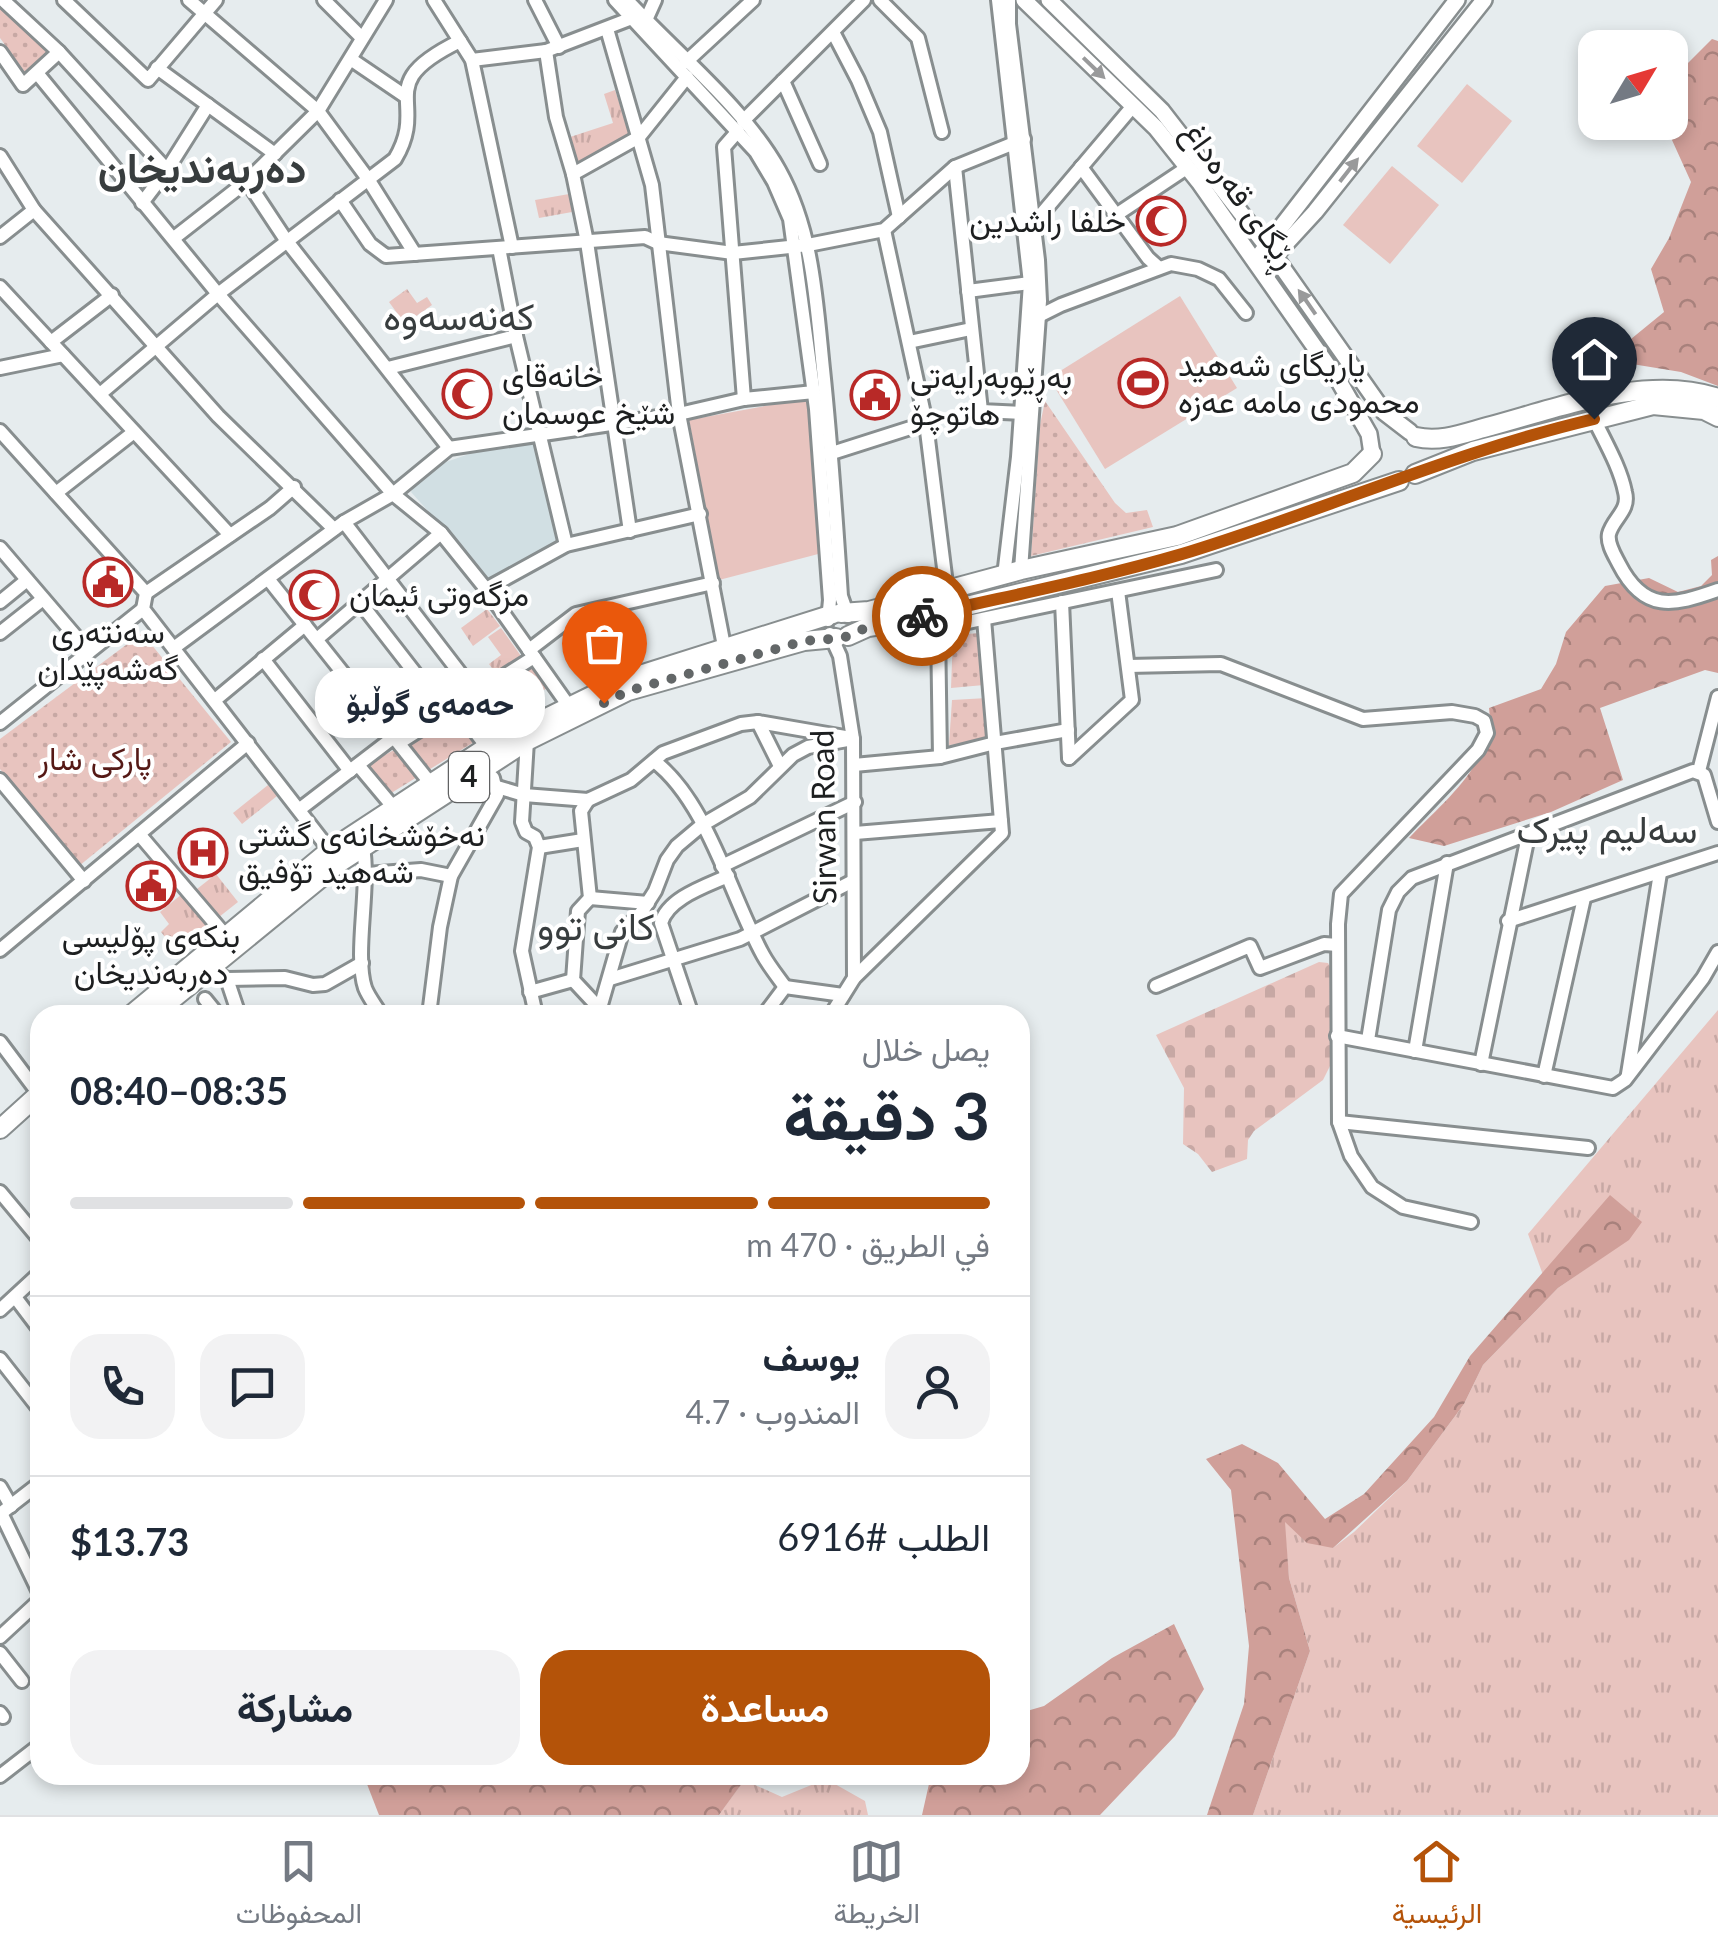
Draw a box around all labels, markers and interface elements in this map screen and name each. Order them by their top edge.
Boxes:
north arrow [1578,30,1688,140]
map controls [1578,30,1688,140]
one-way arrow [1081,56,1105,79]
street label: ڕێگای قەرەداغ [1168,113,1308,280]
district label: دەربەندیخان [98,142,306,195]
one-way arrow [1338,157,1359,182]
mosque icon: خلفا راشدين [1135,195,1187,247]
place label: خلفا راشدين [969,200,1126,241]
one-way arrow [1298,288,1317,315]
district label: کەنەسەوە [383,292,535,340]
pin [1552,317,1637,420]
icon: home [1567,332,1622,387]
place label: یاریگاى شه‌هید محمودى مامه‌ عه‌زه [1178,344,1419,422]
place label: خانەقای شێخ عوسمان [502,355,675,435]
place label: بەڕێوبەرایەتی هاتوچۆ [910,356,1072,436]
sports icon: یاریگاى شه‌هید محمودى مامه‌ عه‌زه [1117,357,1169,409]
mosque icon: خانەقای شێخ عوسمان [441,368,493,420]
public building icon: بەڕێوبەرایەتی هاتوچۆ [849,369,901,421]
public building icon: سەنتەری گەشەپێدان [82,556,134,608]
courier [872,566,972,666]
mosque icon: مزگەوتی ئیمان [288,569,340,621]
place label: مزگەوتی ئیمان [349,574,529,615]
icon: bike [895,589,950,644]
pin [562,601,647,704]
place label: سەنتەری گەشەپێدان [37,611,179,691]
icon: bag [577,616,632,671]
callout: حەمەی گوڵبۆ [314,668,544,738]
text: حەمەی گوڵبۆ [346,683,514,722]
street label: Sirwan Road [801,729,844,905]
park label: پاركى شار [37,738,152,781]
road number: 4 [449,752,489,802]
district label: سەلیم پیرک [1517,805,1697,856]
place label: نەخۆشخانەی گشتی شەهید تۆفیق [238,814,485,892]
hospital icon: نەخۆشخانەی گشتی شەهید تۆفیق [177,827,229,879]
public building icon: بنکەی پۆلیسی دەربەندیخان [125,860,177,912]
district label: کانی توو [537,902,655,950]
place label: بنکەی پۆلیسی دەربەندیخان [62,915,240,993]
text: يصل خلال [862,1029,990,1068]
text: 08:35–08:40 [70,1067,288,1113]
text: 3 دقيقة [783,1076,990,1154]
text: في الطريق · 470 m [746,1225,990,1264]
text: يوسف [763,1333,860,1379]
button: phone [70,1334,175,1439]
button: chat [200,1334,305,1439]
button: person [885,1334,990,1439]
text: المندوب · 4.7 [686,1392,860,1431]
text: الطلب #6916 [777,1513,990,1559]
text: $13.73 [70,1518,189,1564]
button: مشاركة [70,1650,520,1765]
button: مساعدة [540,1650,990,1765]
tab: المحفوظات [236,1834,362,1938]
tab: الخريطة [834,1834,920,1938]
tab: الرئيسية [1392,1834,1482,1938]

